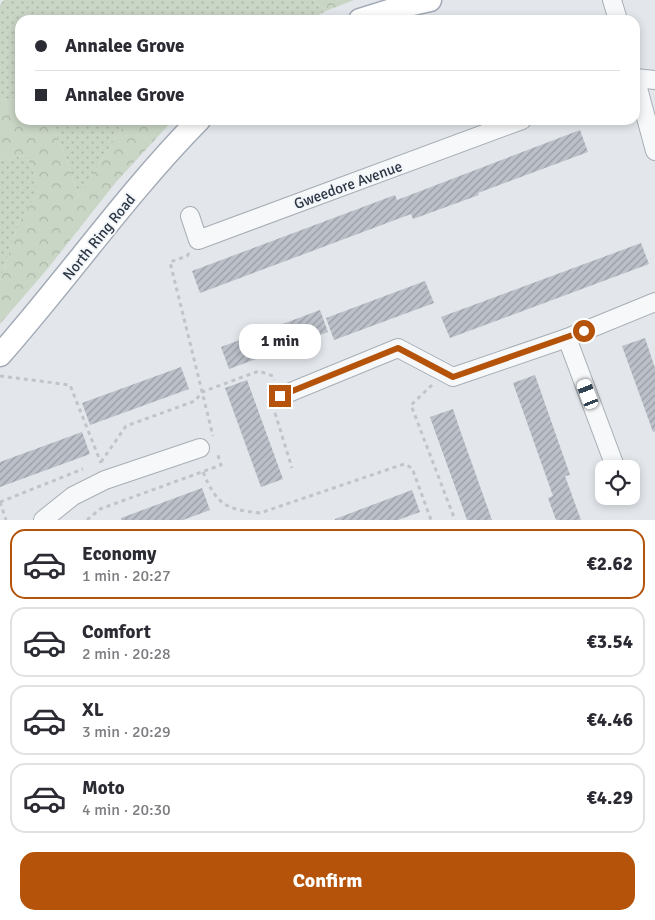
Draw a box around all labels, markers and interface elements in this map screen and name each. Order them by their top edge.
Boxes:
text: Annalee Grove [65,34,184,58]
text: Annalee Grove [65,83,184,107]
street label: Gweedore Avenue [291,157,405,213]
street label: North Ring Road [59,190,139,284]
route start [573,320,595,342]
callout: 1 min [239,324,321,358]
text: 1 min [261,331,299,351]
car [575,377,600,411]
route end [269,385,291,407]
map controls [595,460,640,505]
button: locate [595,460,640,505]
icon: car [22,542,67,587]
text: Economy [82,542,156,566]
text: €2.62 [587,552,633,576]
text: 1 min · 20:27 [82,566,171,586]
icon: car [22,620,67,665]
text: Comfort [82,620,151,644]
text: €3.54 [587,630,633,654]
text: 2 min · 20:28 [82,644,171,664]
icon: car [22,698,67,743]
text: XL [82,698,104,722]
text: €4.46 [587,708,633,732]
text: 3 min · 20:29 [82,722,171,742]
icon: car [22,776,67,821]
text: Moto [82,776,125,800]
text: €4.29 [587,786,633,810]
text: 4 min · 20:30 [82,800,171,820]
button: Confirm [20,852,635,910]

